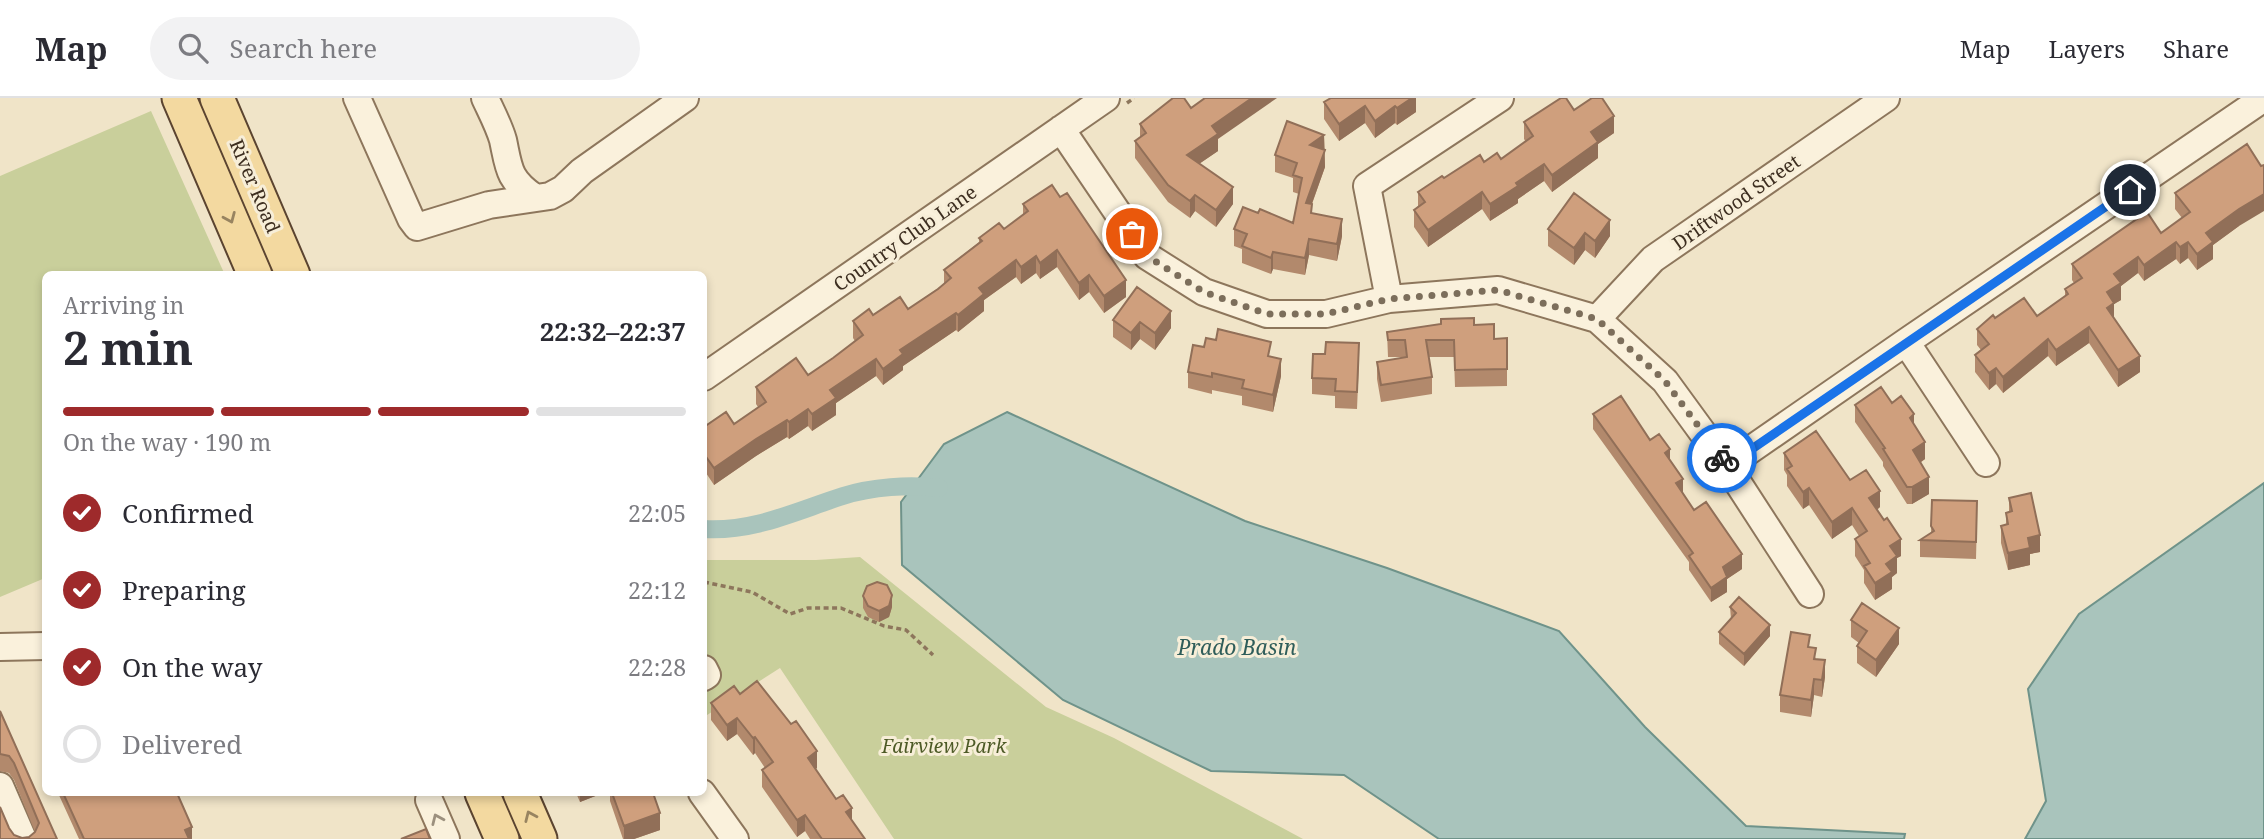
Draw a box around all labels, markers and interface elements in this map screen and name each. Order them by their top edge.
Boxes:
search box [150,17,640,80]
text: Map [35,26,108,71]
icon: search [174,29,212,67]
text: Search here [230,30,377,66]
text: Map [1960,32,2011,65]
text: Layers [2049,32,2125,65]
text: Share [2163,32,2229,65]
street label: River Road [224,135,287,237]
street label: Driftwood Street [1667,148,1805,256]
pin [2100,160,2160,220]
icon: home [2111,171,2149,209]
street label: Country Club Lane [828,179,982,297]
pin [1102,204,1162,264]
one-way arrow [222,210,236,223]
icon: bag [1113,215,1151,253]
text: Arriving in [63,289,184,321]
text: 22:32–22:37 [540,313,686,349]
text: 2 min [63,316,193,378]
courier [1687,423,1757,493]
text: On the way · 190 m [63,426,271,458]
icon: bike [1703,439,1741,477]
icon: check [63,494,101,532]
text: Confirmed [122,495,254,531]
text: 22:05 [628,497,686,529]
icon: check [63,571,101,609]
text: Preparing [122,572,246,608]
text: 22:12 [628,574,686,606]
water label: Prado Basin [1177,633,1297,661]
icon: check [63,648,101,686]
text: On the way [122,649,262,685]
text: 22:28 [628,651,686,683]
text: Delivered [122,726,242,762]
park label: Fairview Park [881,733,1007,759]
one-way arrow [524,811,538,823]
one-way arrow [432,814,446,826]

